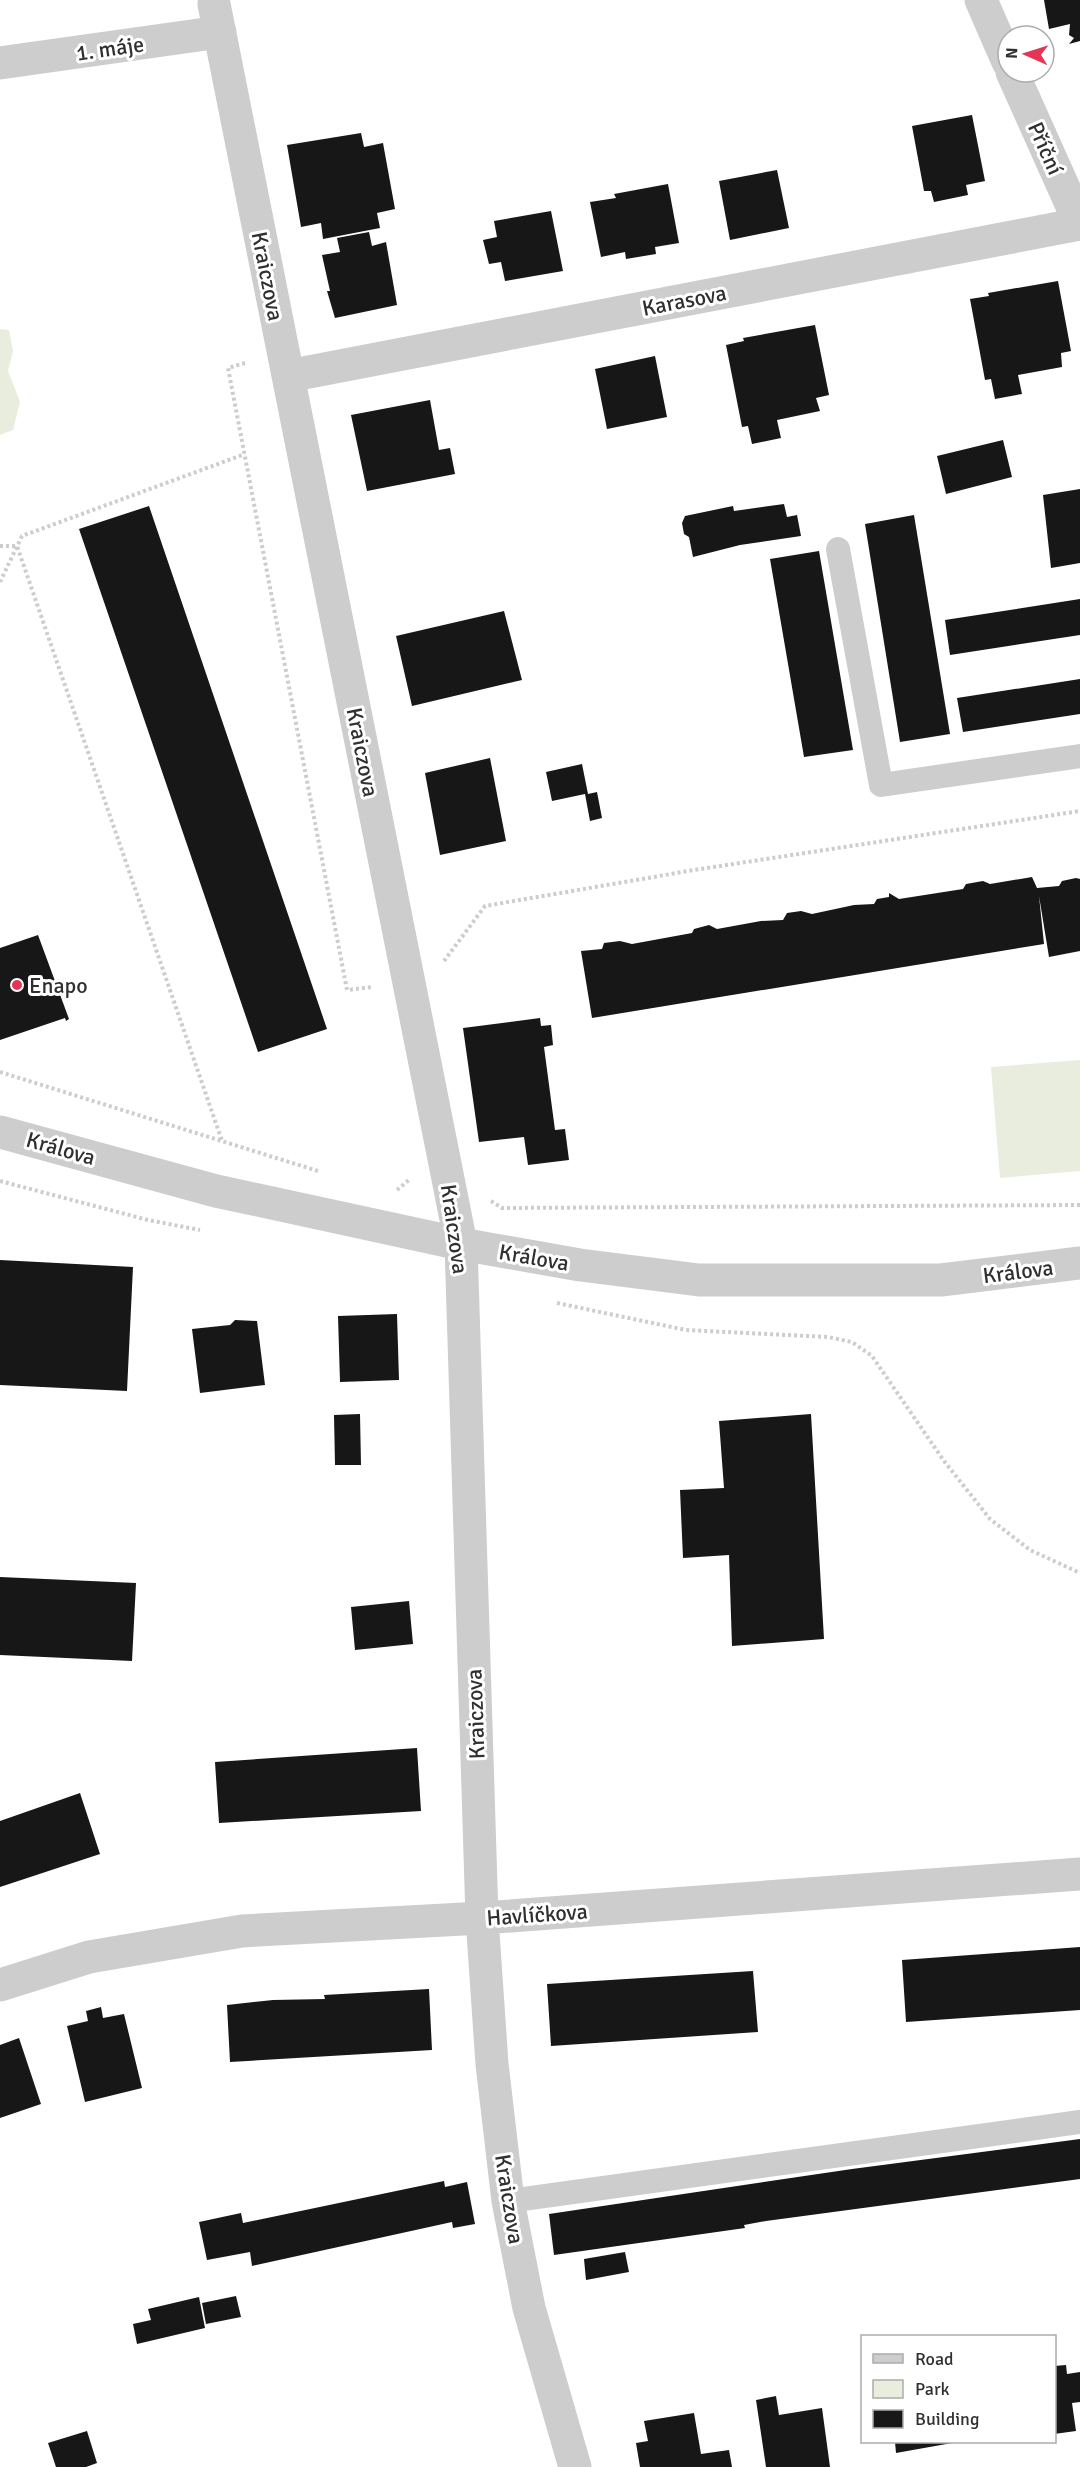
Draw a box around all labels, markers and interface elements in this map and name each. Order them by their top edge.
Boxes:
north arrow [996,24,1056,84]
street label: 1. máje [74,30,146,67]
text: N [1002,47,1022,59]
street label: Příční [1022,118,1069,179]
street label: Kraiczova [246,229,289,323]
street label: Karasova [640,279,729,322]
street label: Kraiczova [341,705,384,799]
place label: Enapo [29,972,88,999]
marker: Enapo [10,978,24,992]
street label: Králova [23,1126,99,1171]
street label: Kraiczova [435,1182,474,1276]
street label: Králova [497,1238,571,1277]
street label: Králova [981,1254,1055,1289]
street label: Kraiczova [460,1668,491,1760]
street label: Havlíčkova [486,1897,589,1931]
street label: Kraiczova [489,2152,530,2246]
legend [861,2335,1056,2443]
text: Road [915,2348,954,2370]
text: Park [915,2378,950,2400]
text: Building [915,2408,979,2430]

